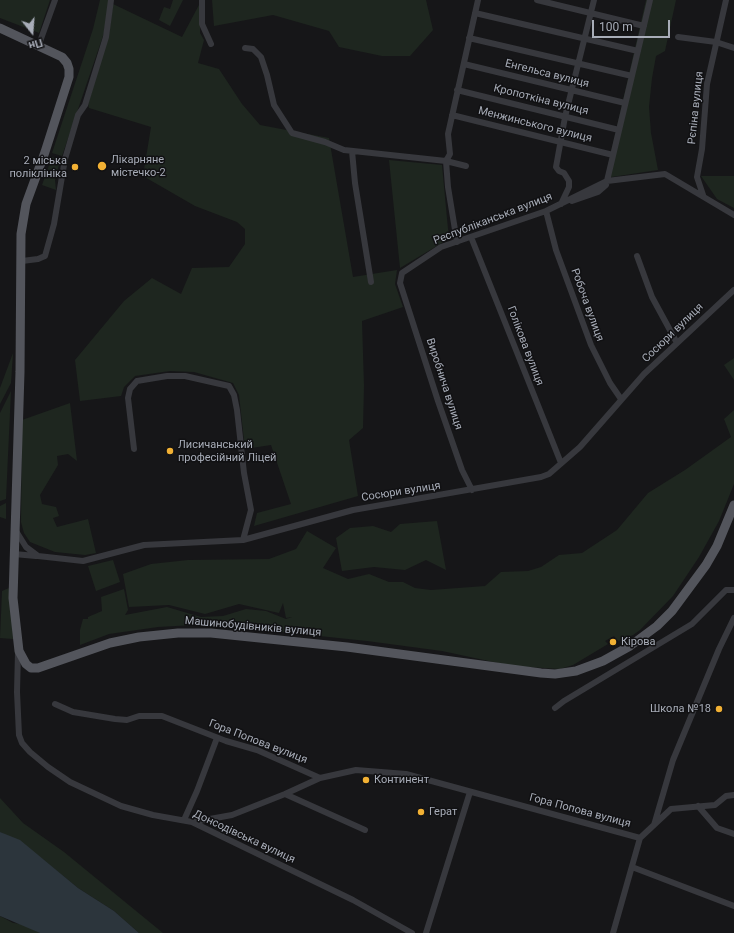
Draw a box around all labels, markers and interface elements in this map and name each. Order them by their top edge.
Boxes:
north arrow [12,12,52,52]
scale bar [594,12,672,38]
text: 100 m [599,20,633,34]
text: Пн [27,36,44,52]
street label: Енгельса вулиця [504,57,590,91]
street label: Рєпіна вулиця [686,71,706,145]
street label: Кропоткіна вулиця [492,82,590,118]
street label: Менжинського вулиця [477,104,593,146]
place label: Лікарняне містечко-2 [111,153,166,179]
place label: 2 міська поліклініка [10,154,67,180]
marker: Лікарняне містечко-2 [96,160,108,172]
marker: 2 міська поліклініка [70,162,80,172]
street label: Республіканська вулиця [432,190,554,248]
street label: Робоча вулиця [568,267,606,343]
street label: Сосюри вулиця [640,300,706,366]
street label: Голікова вулиця [504,304,546,388]
street label: Виробнича вулиця [423,337,465,431]
place label: Лисичанський професійний Ліцей [178,438,276,464]
marker: Лисичанський професійний Ліцей [165,446,175,456]
street label: Сосюри вулиця [360,479,442,505]
street label: Машинобудівників вулиця [184,614,322,640]
place label: Кірова [621,635,655,649]
marker: Кірова [608,637,618,647]
place label: Школа №18 [650,702,711,716]
marker: Школа №18 [714,704,724,714]
street label: Гора Попова вулиця [207,717,309,767]
place label: Континент [374,773,429,787]
marker: Континент [361,775,371,785]
street label: Гора Попова вулиця [528,791,632,831]
place label: Герат [429,805,457,819]
marker: Герат [416,807,426,817]
street label: Донсодівська вулиця [191,808,297,866]

